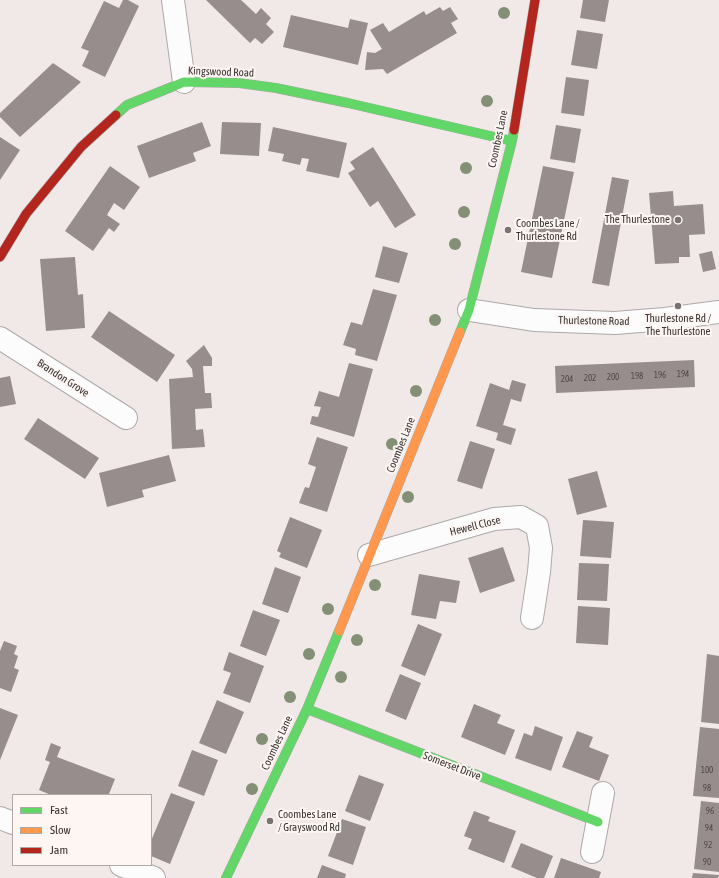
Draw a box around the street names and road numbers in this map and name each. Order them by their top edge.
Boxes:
street label: Kingswood Road [188,64,254,80]
street label: Coombes Lane [485,109,511,169]
street label: Thurlestone Road [558,314,630,328]
street label: Brandon Grove [34,356,92,400]
street label: Coombes Lane [384,415,418,475]
street label: Hewell Close [448,513,502,539]
street label: Coombes Lane [259,714,295,772]
street label: Somerset Drive [421,749,483,783]

